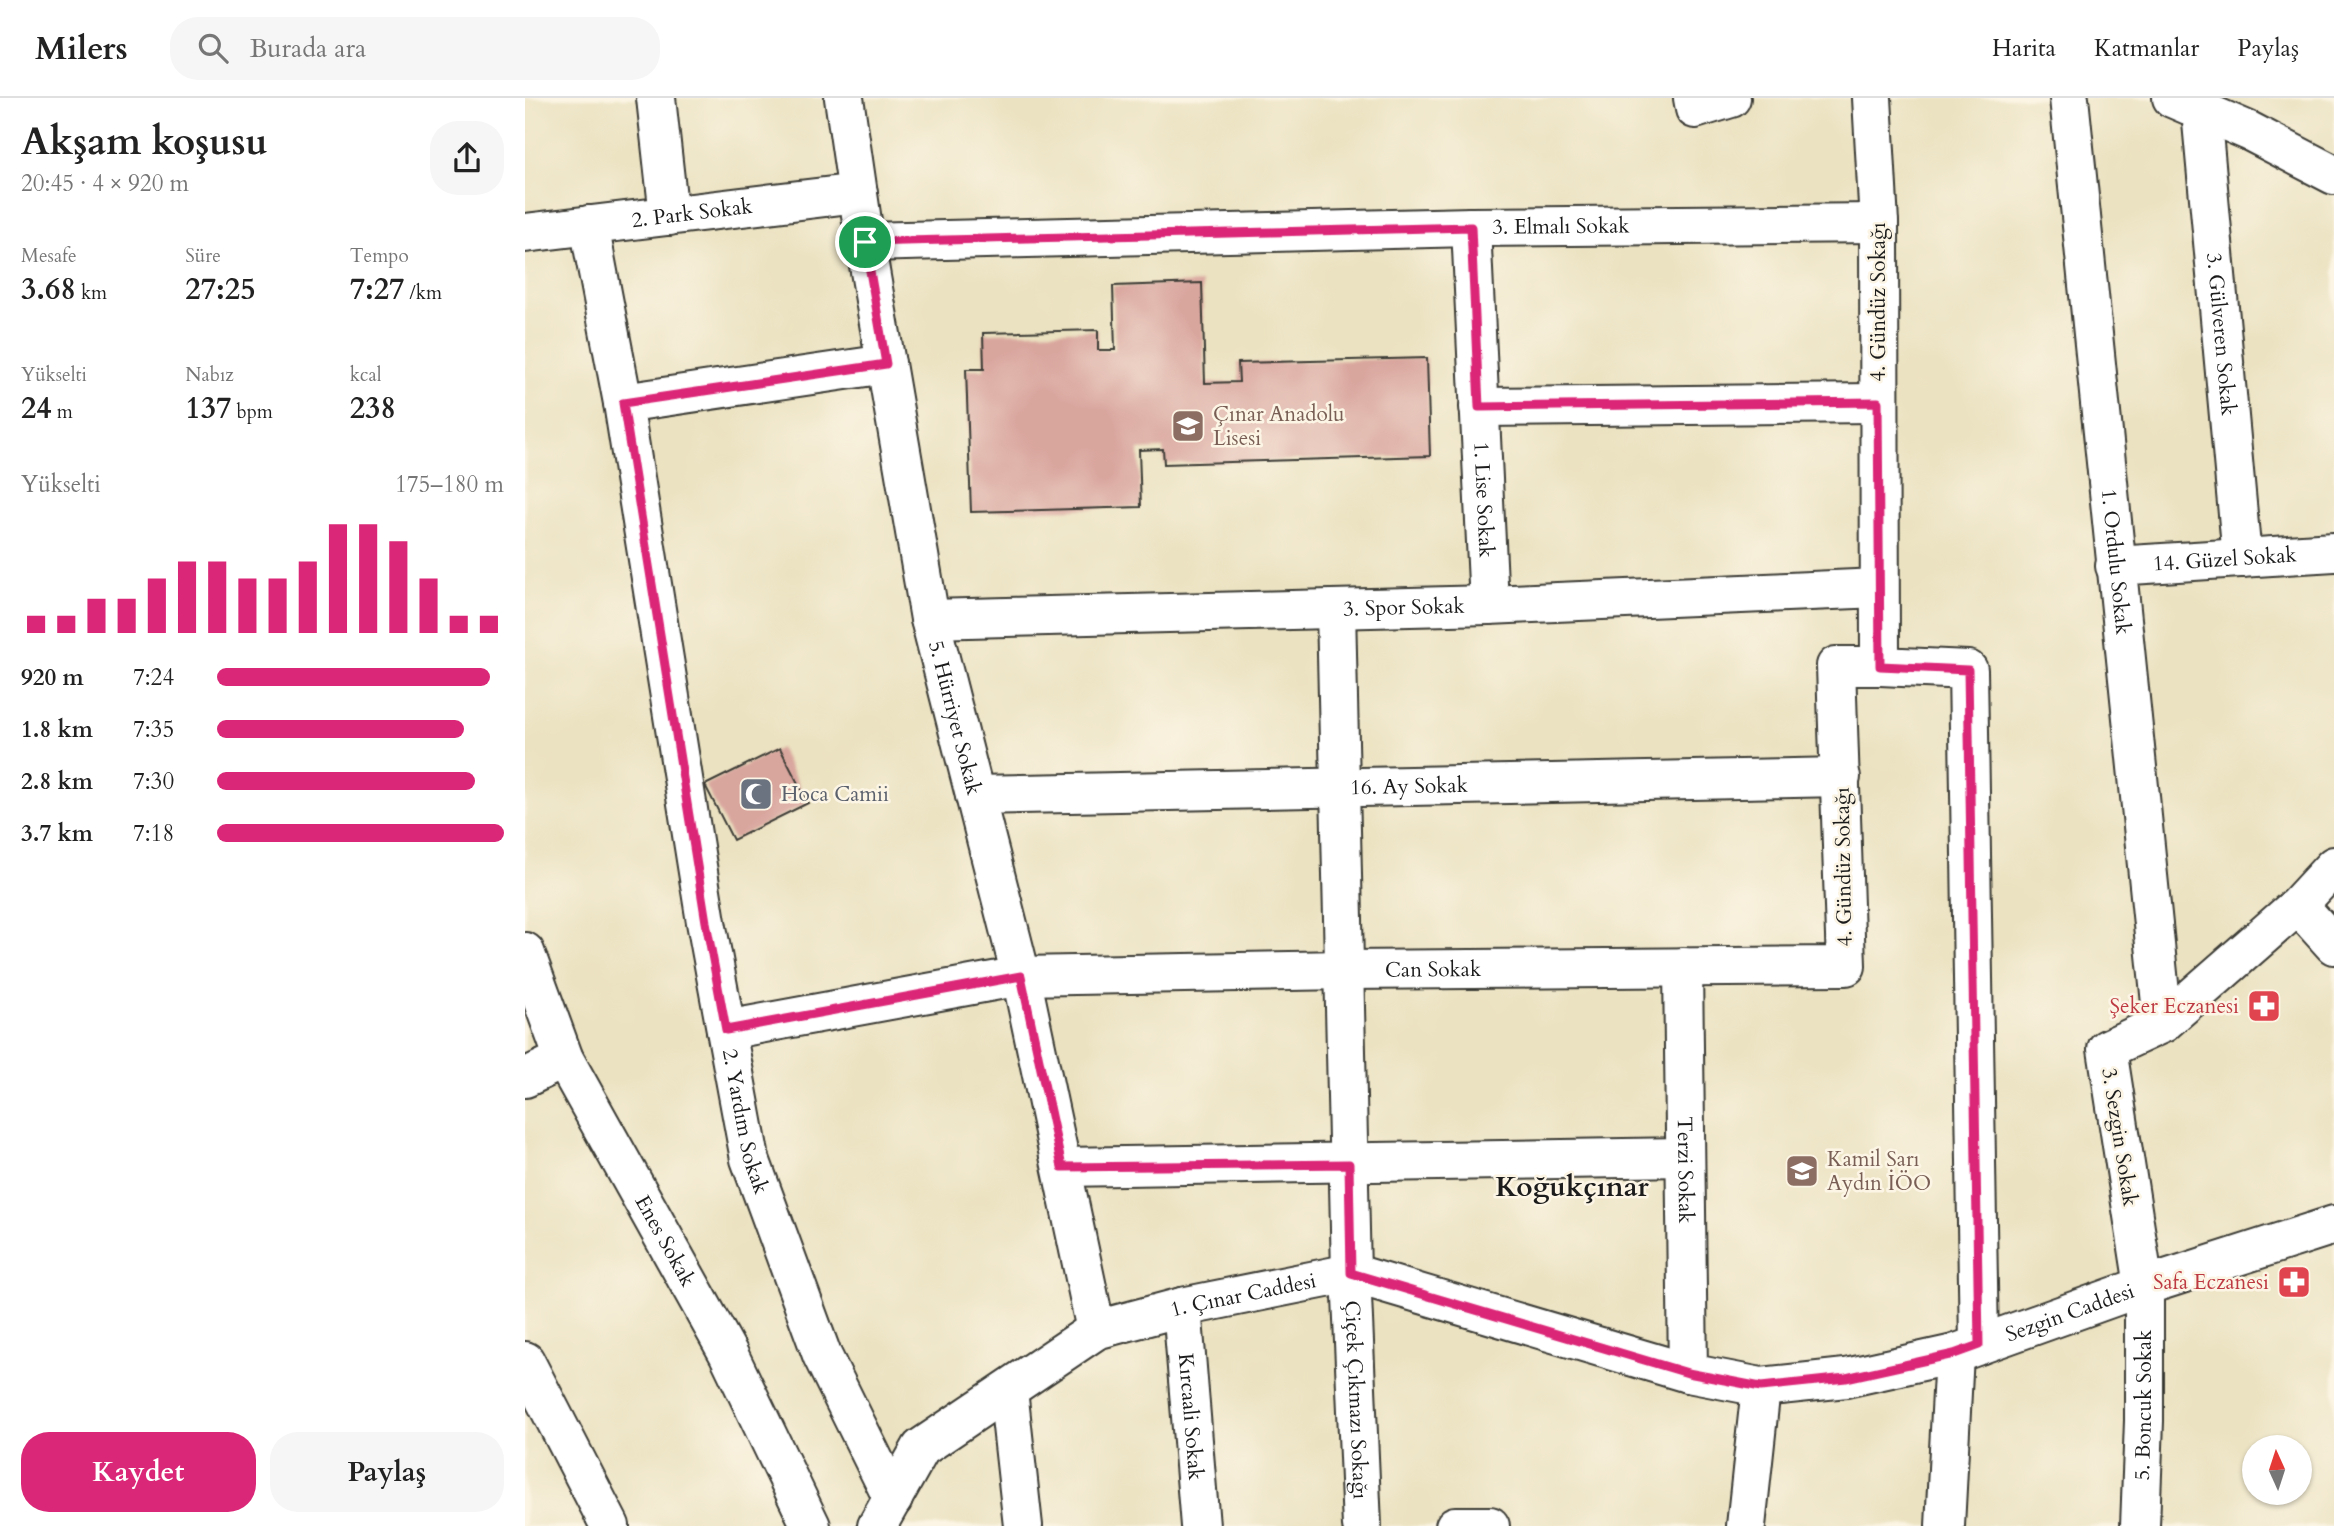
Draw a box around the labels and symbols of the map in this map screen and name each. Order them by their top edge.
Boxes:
street label: 2. Park Sokak [630,192,755,235]
street label: 3. Elmalı Sokak [1492,211,1630,242]
pin [835,212,895,272]
street label: 4. Gündüz Sokağı [1864,222,1893,382]
street label: 3. Gülveren Sokak [2199,251,2243,418]
place label: Çınar Anadolu Lisesi [1213,400,1345,453]
school or university icon: Çınar Anadolu Lisesi [1169,407,1207,445]
street label: 1. Lise Sokak [1466,441,1501,559]
street label: 1. Ordulu Sokak [2094,487,2138,637]
street label: 14. Güzel Sokak [2152,540,2298,579]
street label: 3. Spor Sokak [1343,592,1466,624]
street label: 5. Hürriyet Sokak [921,638,988,799]
street label: 16. Ay Sokak [1350,771,1469,802]
mosque icon: Hoca Camii [737,775,775,813]
place label: Hoca Camii [781,780,889,809]
street label: 4. Gündüz Sokağı [1828,787,1859,947]
street label: Can Sokak [1385,955,1482,985]
pharmacy icon: Şeker Eczanesi [2245,987,2283,1025]
place label: Şeker Eczanesi [2109,992,2239,1021]
street label: 2. Yardım Sokak [715,1046,776,1199]
street label: 3. Sezgin Sokak [2094,1066,2145,1209]
street label: Terzi Sokak [1670,1116,1700,1224]
place label: Kamil Sarı Aydın İÖO [1827,1145,1931,1198]
school or university icon: Kamil Sarı Aydın İÖO [1783,1152,1821,1190]
district label: Koğukçınar [1495,1168,1650,1206]
street label: Enes Sokak [628,1190,702,1293]
pharmacy icon: Safa Eczanesi [2275,1263,2313,1301]
street label: 1. Çınar Caddesi [1167,1266,1319,1325]
place label: Safa Eczanesi [2153,1268,2269,1297]
street label: Sezgin Caddesi [2002,1277,2138,1349]
street label: Çiçek Çıkmazı Sokağı [1337,1300,1375,1500]
street label: 5. Boncuk Sokak [2128,1329,2159,1481]
street label: Kırcaali Sokak [1171,1352,1210,1482]
north arrow [2242,1435,2312,1505]

